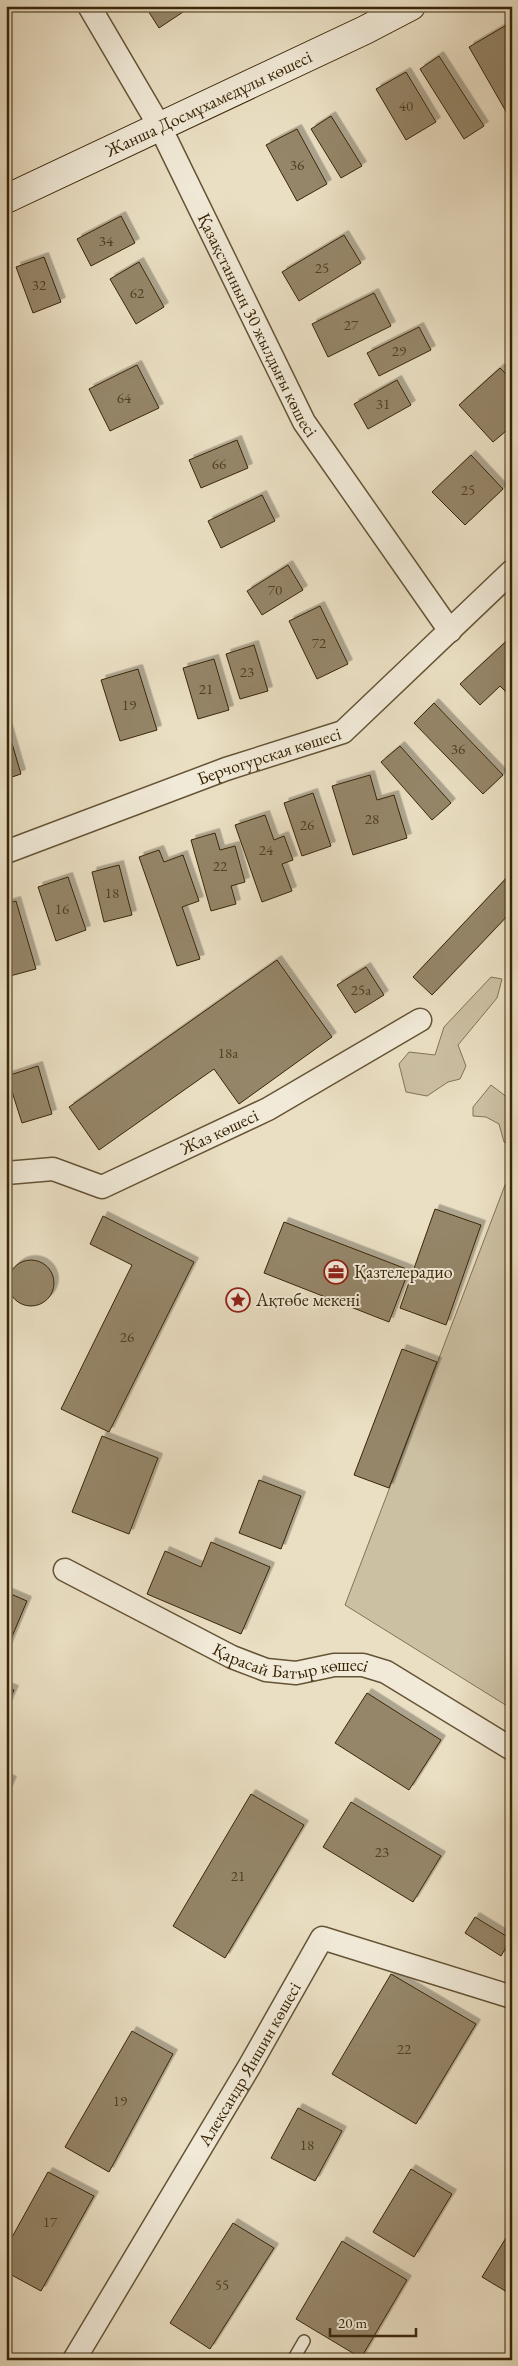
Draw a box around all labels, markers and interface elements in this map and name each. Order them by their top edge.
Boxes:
street label: Жанша Досмұхамедұлы көшесі [101,44,316,162]
house number: 40 [399,96,413,115]
house number: 36 [290,155,304,174]
street label: Қазақстанның 30 жылдығы көшесі [193,209,323,442]
house number: 34 [99,231,114,250]
house number: 25 [315,258,329,277]
house number: 32 [32,275,47,294]
house number: 62 [130,283,145,302]
house number: 27 [344,315,359,334]
house number: 29 [392,341,406,360]
house number: 64 [117,388,132,407]
house number: 31 [376,394,390,413]
house number: 66 [212,454,226,473]
house number: 25 [461,480,475,499]
house number: 70 [268,580,282,599]
house number: 72 [312,633,327,652]
house number: 23 [240,662,254,681]
house number: 21 [199,679,213,698]
house number: 19 [122,695,136,714]
street label: Берчогурская көшесі [194,721,344,790]
house number: 36 [451,739,465,758]
house number: 28 [365,809,379,828]
house number: 26 [300,815,314,834]
house number: 24 [259,840,274,859]
house number: 22 [213,856,228,875]
house number: 18 [105,883,119,902]
house number: 16 [55,899,69,918]
house number: 25а [351,980,371,999]
house number: 18а [218,1043,238,1062]
street label: Жаз көшесі [176,1103,262,1160]
office icon: Қазтелерадио [323,1259,349,1285]
place label: Қазтелерадио [354,1260,453,1283]
place icon: Ақтөбе мекені [225,1287,251,1313]
place label: Ақтөбе мекені [255,1288,360,1311]
house number: 26 [120,1327,134,1346]
street label: Қарасай Батыр көшесі [209,1637,372,1684]
house number: 23 [375,1842,389,1861]
house number: 21 [231,1866,245,1885]
street label: Александр Яншин көшесі [192,1977,306,2151]
house number: 22 [397,2039,412,2058]
house number: 19 [113,2091,127,2110]
house number: 18 [300,2135,314,2154]
house number: 17 [43,2212,58,2231]
house number: 55 [215,2275,229,2294]
scale bar [330,2306,417,2338]
text: 20 m [338,2313,367,2332]

